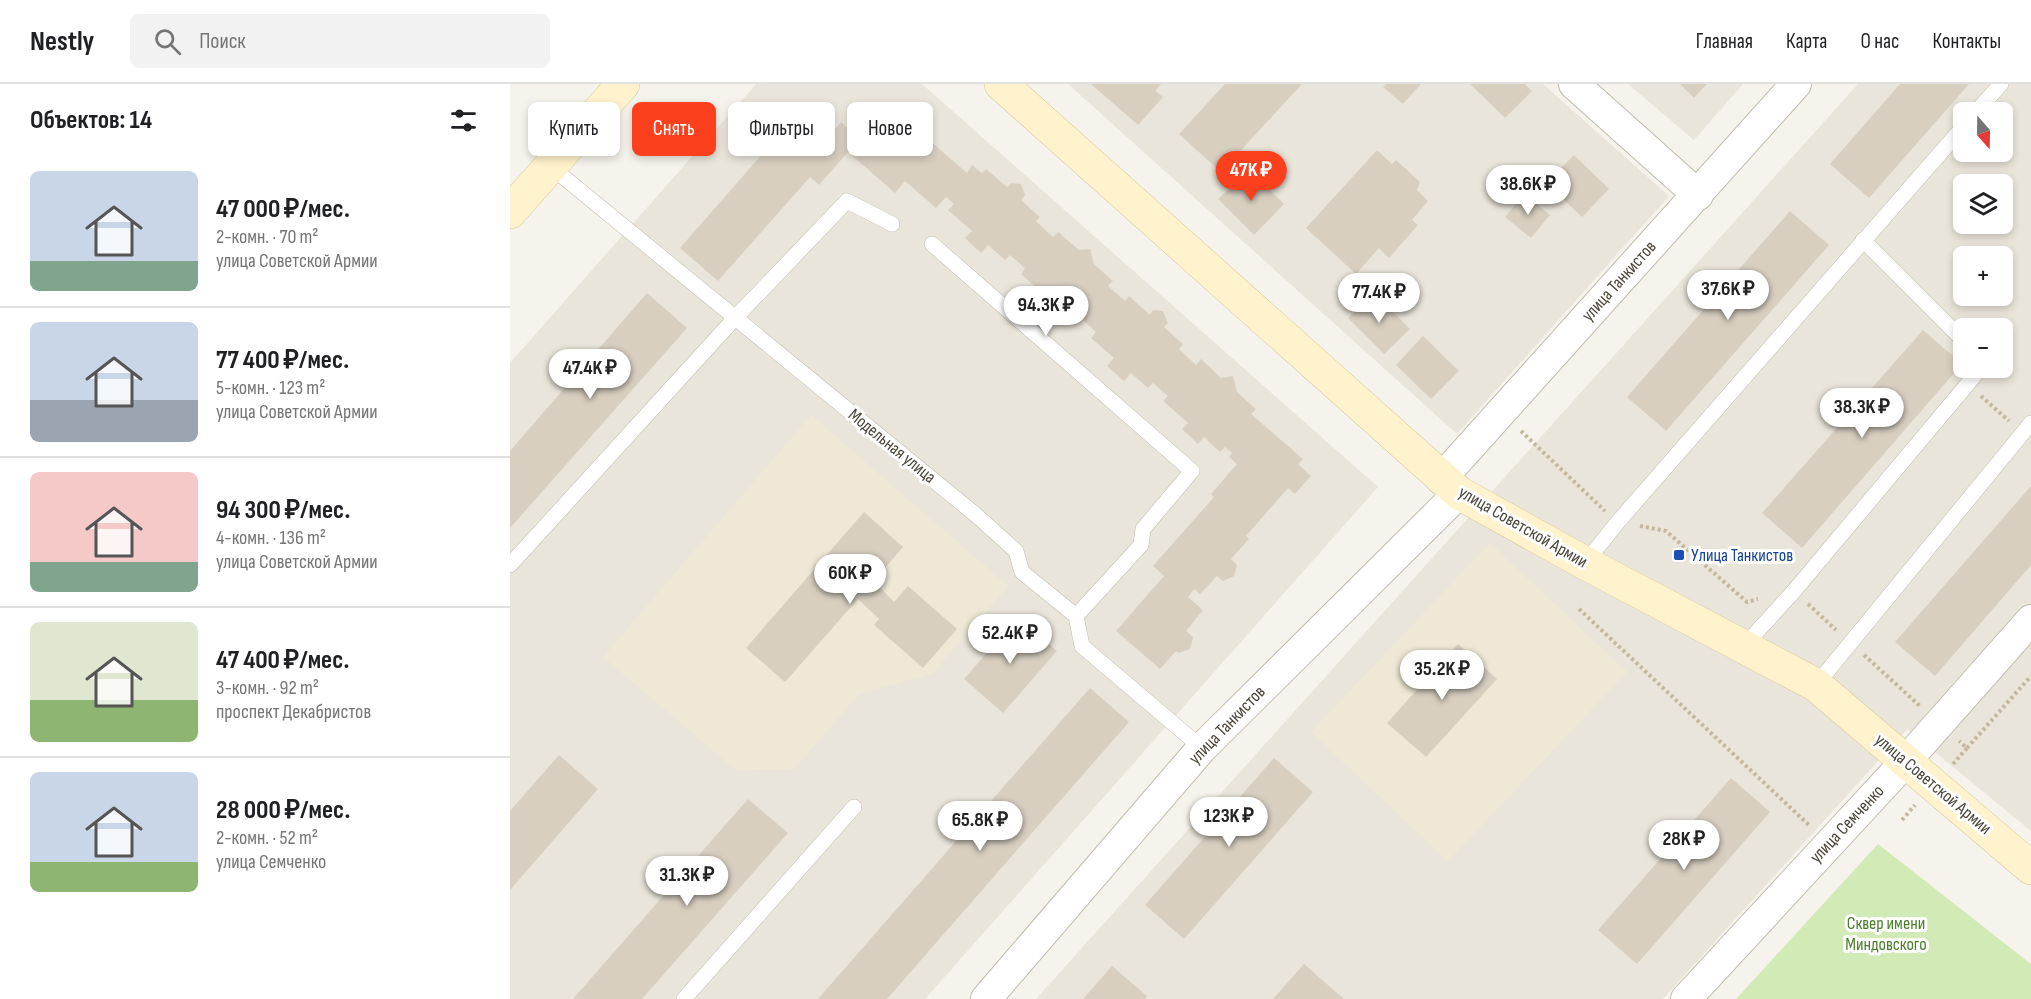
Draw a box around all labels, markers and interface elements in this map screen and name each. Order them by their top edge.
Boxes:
search box [130,14,550,68]
text: Nestly [30,25,94,58]
icon: search [151,25,184,58]
text: Поиск [199,28,246,55]
text: Главная [1696,29,1753,54]
text: Карта [1786,29,1827,54]
text: О нас [1860,29,1899,54]
text: Контакты [1932,29,2001,54]
chip: Купить [528,102,620,156]
chip: Снять [632,102,716,156]
chip: Фильтры [728,102,835,156]
chip: Новое [847,102,933,156]
north arrow [1953,102,2013,162]
map controls [1953,102,2013,378]
icon: filters [447,104,480,137]
text: Объектов: 14 [30,105,152,136]
pin: 47K ₽ [1209,151,1293,202]
text: 47K ₽ [1230,158,1272,182]
pin: 38.6K ₽ [1473,165,1583,216]
text: 38.6K ₽ [1500,172,1556,196]
button: layers [1953,174,2013,234]
text: 47 000 ₽/мес. [216,194,350,225]
icon: home [78,195,150,267]
text: 2-комн. · 70 m² [216,225,319,249]
street label: улица Танкистов [1577,236,1661,326]
button: + [1953,246,2013,306]
text: улица Советской Армии [216,249,378,273]
pin: 37.6K ₽ [1673,270,1783,321]
pin: 77.4K ₽ [1324,273,1434,324]
text: 37.6K ₽ [1701,277,1755,301]
text: 77.4K ₽ [1352,280,1406,304]
pin: 94.3K ₽ [991,286,1101,337]
text: 94.3K ₽ [1018,293,1074,317]
button: − [1953,318,2013,378]
text: 77 400 ₽/мес. [216,345,349,376]
icon: home [78,346,150,418]
pin: 47.4K ₽ [535,349,645,400]
text: 47.4K ₽ [563,356,617,380]
text: 5-комн. · 123 m² [216,376,325,400]
pin: 38.3K ₽ [1807,388,1917,439]
text: 38.3K ₽ [1834,395,1890,419]
text: улица Советской Армии [216,400,378,424]
street label: Модельная улица [844,404,940,488]
street label: улица Советской Армии [1455,482,1591,572]
text: 94 300 ₽/мес. [216,495,350,526]
icon: home [78,496,150,568]
text: 4-комн. · 136 m² [216,526,326,550]
place label: Улица Танкистов [1691,545,1793,566]
marker: Улица Танкистов [1672,548,1686,562]
text: улица Советской Армии [216,550,378,574]
pin: 60K ₽ [808,554,892,605]
text: 60K ₽ [828,561,872,585]
pin: 52.4K ₽ [955,614,1065,665]
text: 52.4K ₽ [982,621,1038,645]
text: 47 400 ₽/мес. [216,645,350,676]
icon: home [78,646,150,718]
pin: 35.2K ₽ [1387,650,1497,701]
text: 35.2K ₽ [1414,657,1470,681]
text: 3-комн. · 92 m² [216,676,319,700]
street label: улица Танкистов [1184,681,1270,769]
text: проспект Декабристов [216,700,371,724]
street label: улица Советской Армии [1871,729,1995,839]
street label: улица Семченко [1805,781,1889,867]
text: 28 000 ₽/мес. [216,795,350,826]
icon: home [78,796,150,868]
pin: 123K ₽ [1180,797,1278,848]
pin: 65.8K ₽ [925,801,1035,852]
text: 123K ₽ [1204,804,1254,828]
text: 65.8K ₽ [952,808,1008,832]
pin: 28K ₽ [1642,820,1726,871]
text: 2-комн. · 52 m² [216,826,318,850]
text: 28K ₽ [1663,827,1705,851]
text: улица Семченко [216,850,326,874]
pin: 31.3K ₽ [632,856,742,907]
text: 31.3K ₽ [659,863,715,887]
park label: Сквер имени Миндовского [1845,913,1927,955]

